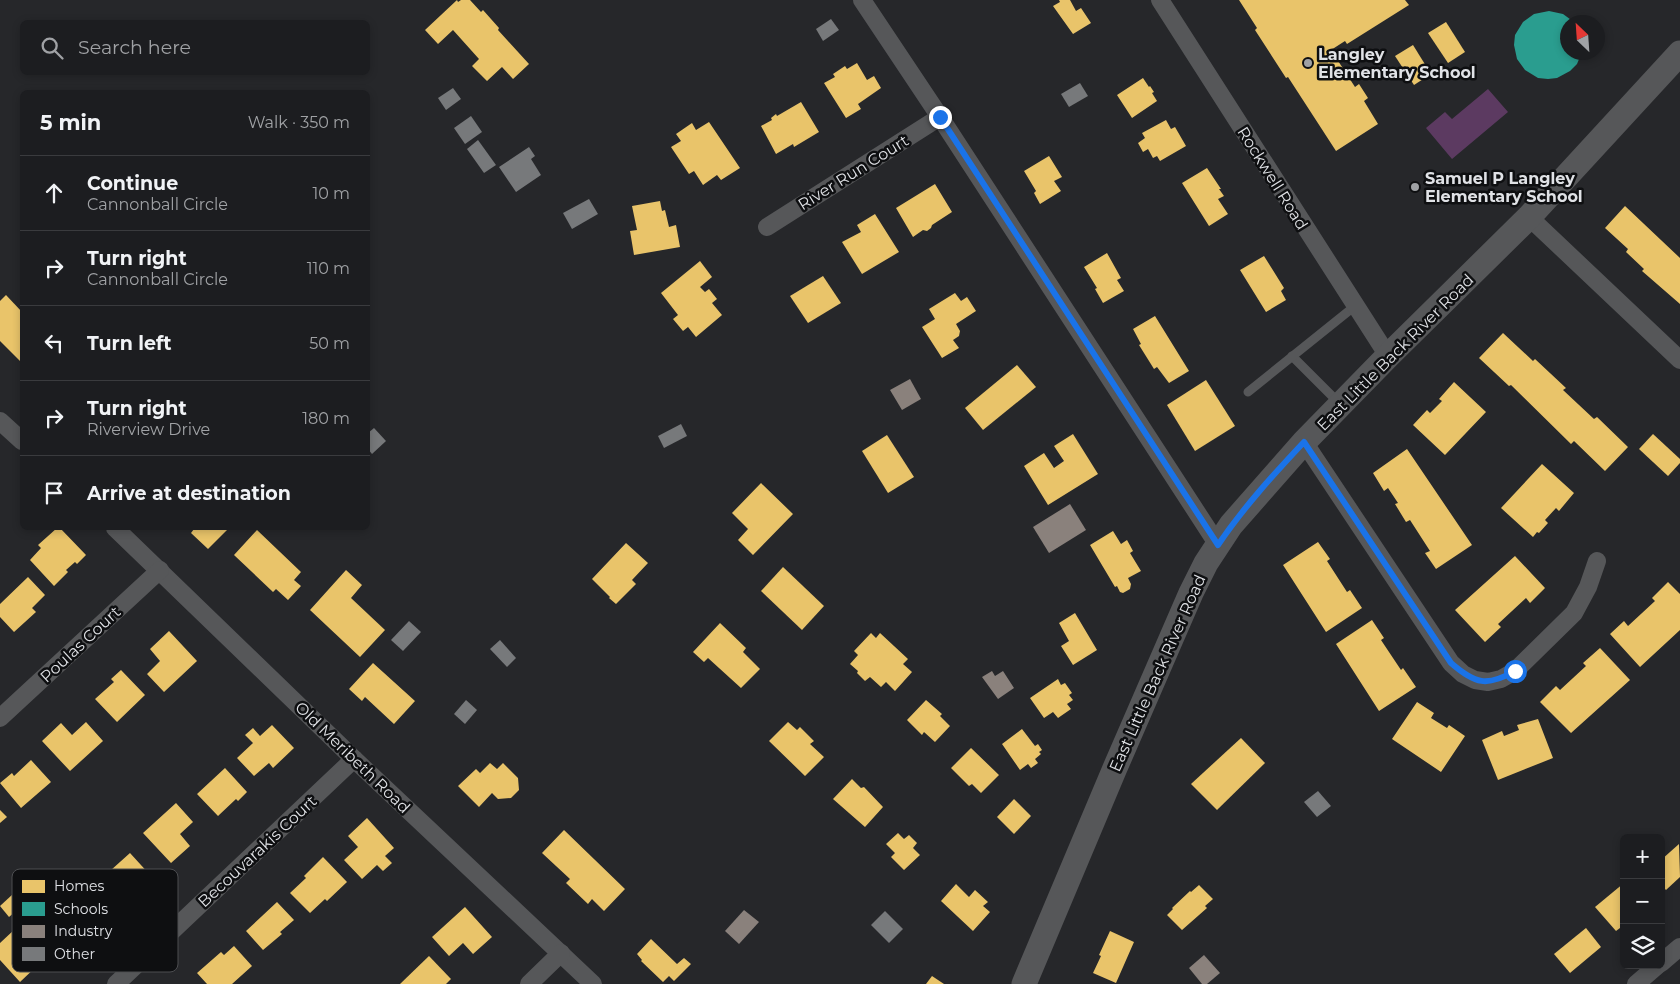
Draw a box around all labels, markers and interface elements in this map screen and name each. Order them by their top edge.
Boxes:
north arrow [1560,15,1605,60]
search box [20,20,370,75]
icon: search [38,34,66,62]
text: Search here [78,36,191,59]
place label: Langley Elementary School [1318,45,1476,82]
marker: Langley Elementary School [1302,57,1314,69]
route end [929,106,952,129]
text: 5 min [40,110,101,135]
text: Walk · 350 m [248,113,350,132]
street label: Rockwell Road [1233,123,1312,233]
street label: River Run Court [794,131,912,214]
place label: Samuel P Langley Elementary School [1425,169,1583,206]
text: Continue [87,172,178,195]
icon: ahead [40,179,68,207]
marker: Samuel P Langley Elementary School [1409,181,1421,193]
text: 10 m [312,184,350,203]
text: Cannonball Circle [87,195,228,214]
text: Turn right [87,247,187,270]
icon: right [40,254,68,282]
text: 110 m [307,259,350,278]
text: Cannonball Circle [87,270,228,289]
street label: East Little Back River Road [1313,270,1478,435]
icon: left [40,329,68,357]
text: Turn left [87,332,172,355]
text: 50 m [309,334,350,353]
text: Turn right [87,397,187,420]
icon: right [40,404,68,432]
text: 180 m [302,409,350,428]
text: Riverview Drive [87,420,210,439]
icon: arrive [40,479,68,507]
text: Arrive at destination [87,482,291,505]
street label: East Little Back River Road [1105,572,1210,775]
street label: Poulas Court [36,602,125,686]
route start [1504,660,1527,683]
street label: Old Meribeth Road [291,698,414,817]
street label: Becouvarakis Court [194,791,321,911]
map controls [1620,834,1665,969]
button: + [1620,834,1665,879]
legend [12,869,178,972]
text: Homes [54,877,104,895]
button: − [1620,879,1665,924]
text: Schools [54,900,108,918]
text: Industry [54,922,113,940]
button: layers [1620,924,1665,969]
text: Other [54,945,95,963]

